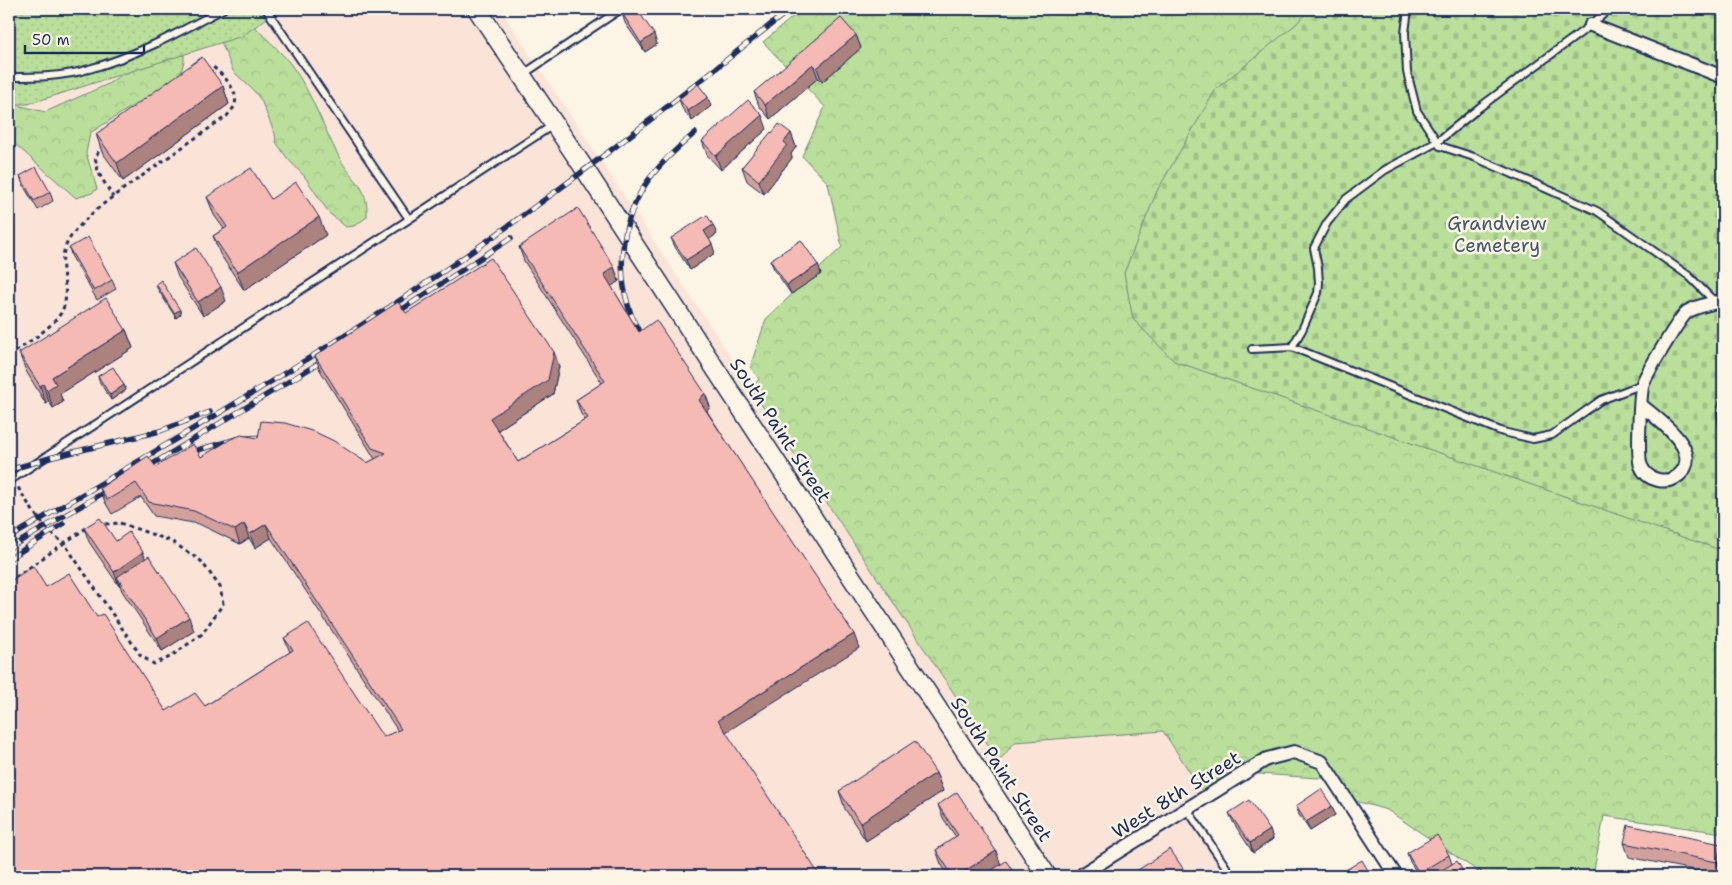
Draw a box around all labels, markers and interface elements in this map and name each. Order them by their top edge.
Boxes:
scale bar [25,22,144,54]
text: 50 m [32,30,70,50]
park label: Grandview Cemetery [1447,211,1547,258]
street label: South Paint Street [724,353,837,508]
street label: South Paint Street [945,692,1058,847]
street label: West 8th Street [1107,745,1245,844]

